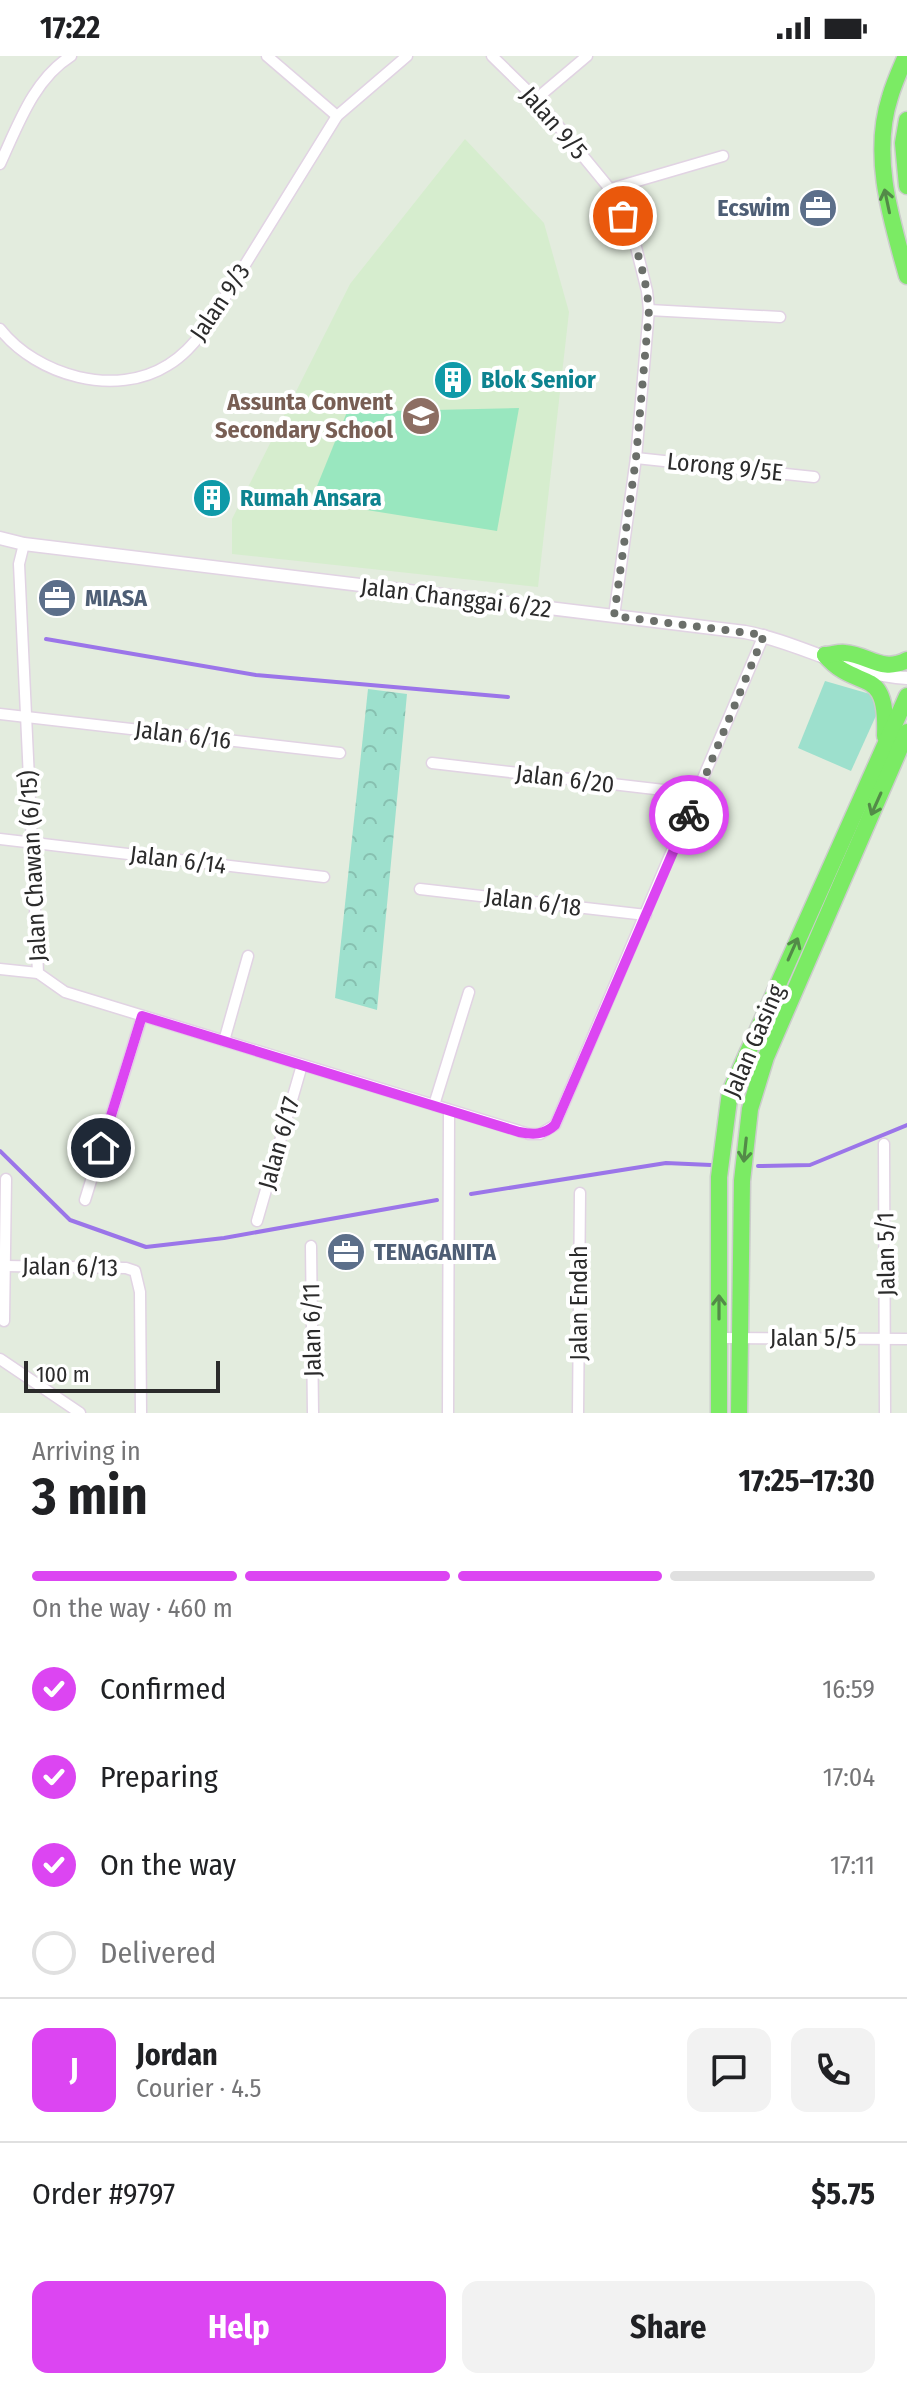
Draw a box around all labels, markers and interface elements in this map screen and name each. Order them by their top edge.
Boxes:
text: 17:22 [40,10,100,46]
street label: Jalan 9/5 [515,81,593,165]
pin [589,182,657,250]
office icon: Ecswim [797,187,839,229]
one-way arrow [879,188,894,214]
icon: bag [601,194,645,238]
place label: Ecswim [717,194,790,222]
street label: Jalan 9/3 [184,258,256,346]
building icon: Blok Senior [432,359,474,401]
place label: Blok Senior [481,366,596,394]
place label: Assunta Convent Secondary School [215,388,394,444]
school or university icon: Assunta Convent Secondary School [400,395,442,437]
street label: Lorong 9/5E [666,447,784,487]
building icon: Rumah Ansara [191,477,233,519]
place label: Rumah Ansara [240,484,382,512]
street label: Jalan Changgai 6/22 [359,572,553,624]
office icon: MIASA [36,577,78,619]
place label: MIASA [85,584,148,612]
street label: Jalan 6/16 [133,715,233,755]
street label: Jalan 6/20 [514,759,616,799]
street label: Jalan Chawan (6/15) [14,770,52,962]
courier [649,775,729,855]
one-way arrow [867,791,882,815]
icon: bike [667,793,711,837]
street label: Jalan 6/14 [128,840,228,880]
street label: Jalan 6/18 [483,882,583,922]
one-way arrow [787,938,802,962]
street label: Jalan Gasing [718,980,791,1102]
street label: Jalan 6/17 [252,1093,306,1192]
pin [67,1114,135,1182]
icon: home [79,1126,123,1170]
one-way arrow [737,1136,752,1163]
street label: Jalan 5/1 [871,1212,901,1296]
office icon: TENAGANITA [325,1231,367,1273]
place label: TENAGANITA [374,1238,497,1266]
street label: Jalan Endah [565,1245,593,1361]
street label: Jalan 6/13 [22,1252,118,1282]
street label: Jalan 6/11 [297,1283,327,1377]
one-way arrow [711,1294,727,1321]
street label: Jalan 5/5 [770,1324,856,1352]
scale bar [24,1357,220,1393]
text: 100 m [36,1361,90,1388]
text: Arriving in [32,1436,141,1467]
text: 17:25–17:30 [739,1463,875,1499]
text: 3 min [32,1465,148,1528]
text: On the way · 460 m [32,1593,233,1624]
icon: check [32,1667,76,1711]
text: Confirmed [100,1671,226,1707]
text: 16:59 [822,1674,875,1705]
icon: check [32,1755,76,1799]
text: Preparing [100,1759,218,1795]
text: 17:04 [823,1762,875,1793]
icon: check [32,1843,76,1887]
text: On the way [100,1847,236,1883]
text: 17:11 [830,1850,875,1881]
text: Delivered [100,1935,216,1971]
button: chat [687,2028,771,2112]
button: phone [791,2028,875,2112]
text: Jordan [136,2037,218,2073]
text: J [70,2052,78,2088]
text: Courier · 4.5 [136,2073,262,2104]
text: Order #9797 [32,2176,175,2212]
text: $5.75 [811,2176,875,2212]
button: Help [32,2281,446,2373]
button: Share [462,2281,875,2373]

